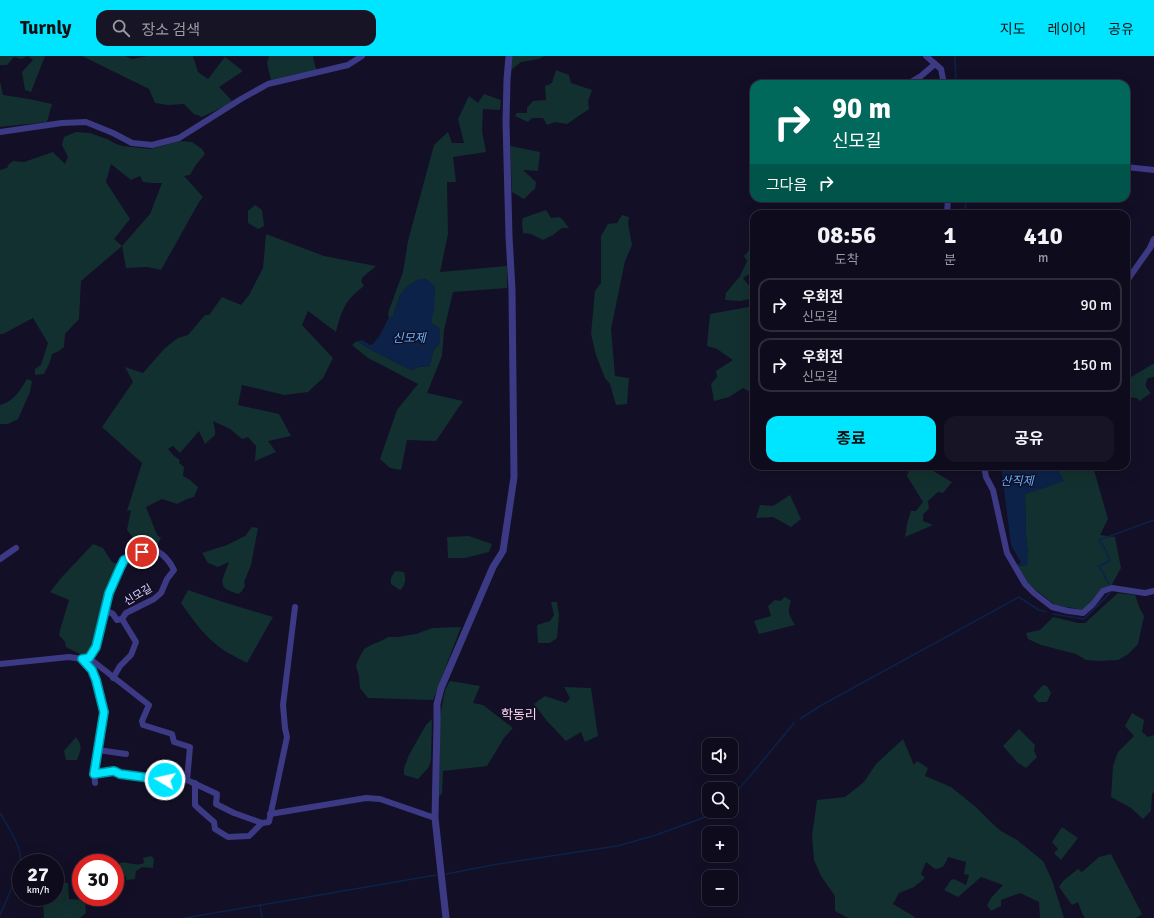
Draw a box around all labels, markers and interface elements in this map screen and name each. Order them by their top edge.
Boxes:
search box [96,10,376,46]
text: Turnly [20,16,72,40]
icon: search [110,17,132,39]
text: 장소 검색 [142,21,200,39]
text: 지도 [1000,21,1026,38]
text: 레이어 [1048,21,1086,38]
text: 공유 [1108,21,1134,38]
text: 90 m [832,92,891,126]
icon: right [766,96,818,148]
text: 신모길 [832,130,882,152]
icon: right [815,172,837,194]
text: 그다음 [766,176,807,194]
text: 08:56 [817,220,876,250]
text: 1 [944,220,956,250]
text: 410 [1024,221,1063,251]
text: m [1038,250,1048,266]
text: 도착 [835,252,859,268]
text: 분 [944,252,956,268]
text: 우회전 [802,288,843,306]
icon: right [768,294,790,316]
text: 90 m [1081,296,1112,314]
text: 신모길 [802,309,838,325]
water label: 신모제 [392,331,428,346]
text: 우회전 [802,348,843,366]
icon: right [768,354,790,376]
text: 150 m [1072,356,1112,374]
text: 신모길 [802,369,838,385]
button: 종료 [766,416,936,462]
button: 공유 [944,416,1114,462]
water label: 산직제 [1000,474,1036,489]
pin [125,535,159,569]
icon: arrive [131,541,153,563]
street label: 신모길 [122,582,154,608]
district label: 학동리 [501,707,537,723]
map controls [702,738,738,906]
button: sound [702,738,738,774]
position arrow [144,759,186,801]
button: search [702,782,738,818]
button: + [702,826,738,862]
speed limit sign: 30 [72,854,124,906]
text: 27 [27,862,49,887]
button: − [702,870,738,906]
text: km/h [27,884,49,896]

